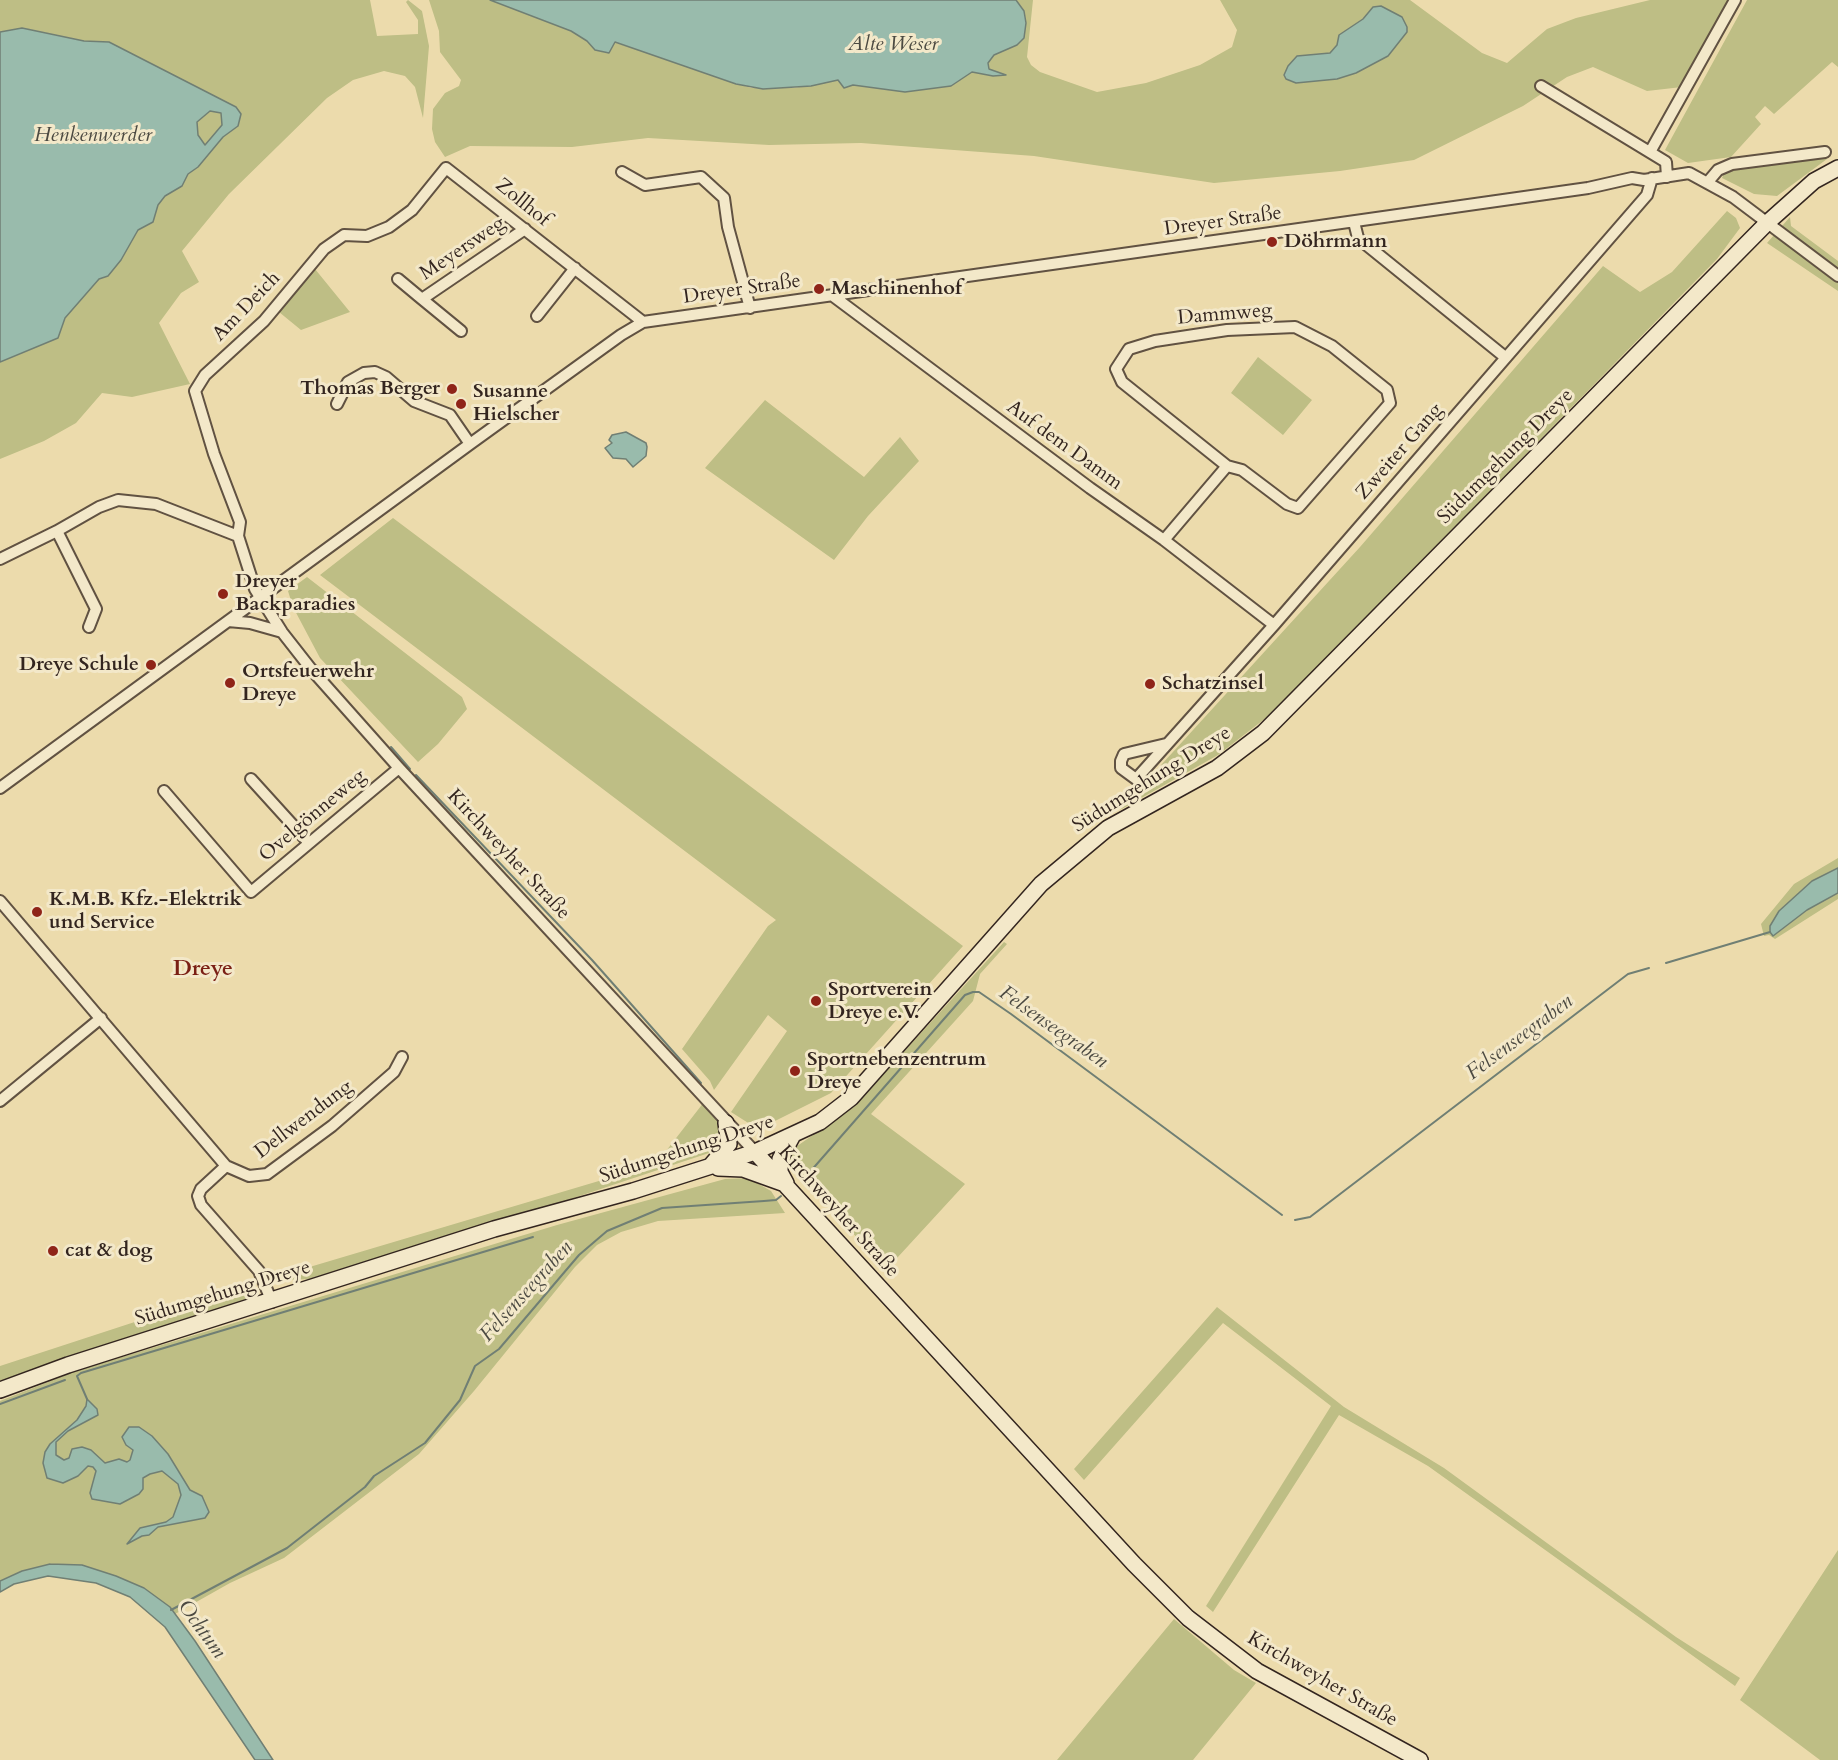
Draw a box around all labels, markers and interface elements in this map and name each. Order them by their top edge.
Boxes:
water label: Alte Weser [848,32,938,58]
water label: Henkenwerder [34,123,152,149]
street label: Zollhof [490,174,554,232]
street label: Dreyer Straße [1163,202,1283,242]
street label: Meyersweg [416,212,510,286]
place label: Döhrmann [1284,230,1387,254]
marker: Döhrmann [1265,235,1279,249]
street label: Am Deich [208,267,286,347]
street label: Dreyer Straße [682,270,802,310]
place label: Maschinenhof [831,277,962,301]
marker: Maschinenhof [812,282,826,296]
street label: Dammweg [1177,299,1273,331]
place label: Thomas Berger [300,377,440,401]
place label: Susanne Hielscher [473,380,559,427]
marker: Thomas Berger [445,382,459,396]
street label: Südumgehung Dreye [1433,384,1579,530]
street label: Auf dem Damm [1001,396,1127,496]
marker: Susanne Hielscher [454,397,468,411]
street label: Zweiter Gang [1352,399,1448,505]
place label: Dreyer Backparadies [235,570,355,617]
marker: Dreyer Backparadies [216,587,230,601]
place label: Dreye Schule [19,653,139,677]
marker: Dreye Schule [144,658,158,672]
place label: Ortsfeuerwehr Dreye [242,660,374,707]
place label: Schatzinsel [1162,672,1264,696]
marker: Ortsfeuerwehr Dreye [223,676,237,690]
marker: Schatzinsel [1143,677,1157,691]
street label: Südumgehung Dreye [1068,722,1236,838]
street label: Ovelgönneweg [255,764,371,868]
street label: Kirchweyher Straße [441,785,575,925]
place label: K.M.B. Kfz.-Elektrik und Service [49,888,242,935]
marker: K.M.B. Kfz.-Elektrik und Service [30,905,44,919]
district label: Dreye [173,957,233,983]
place label: Sportverein Dreye e.V. [828,978,932,1025]
water label: Felsenseegraben [994,981,1112,1075]
water label: Felsenseegraben [1462,990,1578,1086]
marker: Sportverein Dreye e.V. [809,994,823,1008]
place label: Sportnebenzentrum Dreye [807,1048,986,1095]
marker: Sportnebenzentrum Dreye [788,1064,802,1078]
street label: Dellwendung [250,1075,358,1165]
street label: Südumgehung Dreye [597,1110,777,1190]
street label: Kirchweyher Straße [772,1141,904,1283]
water label: Felsenseegraben [475,1236,579,1348]
place label: cat & dog [65,1239,153,1263]
marker: cat & dog [46,1244,60,1258]
street label: Südumgehung Dreye [132,1256,314,1332]
water label: Ochtum [171,1596,231,1664]
street label: Kirchweyher Straße [1243,1627,1401,1733]

